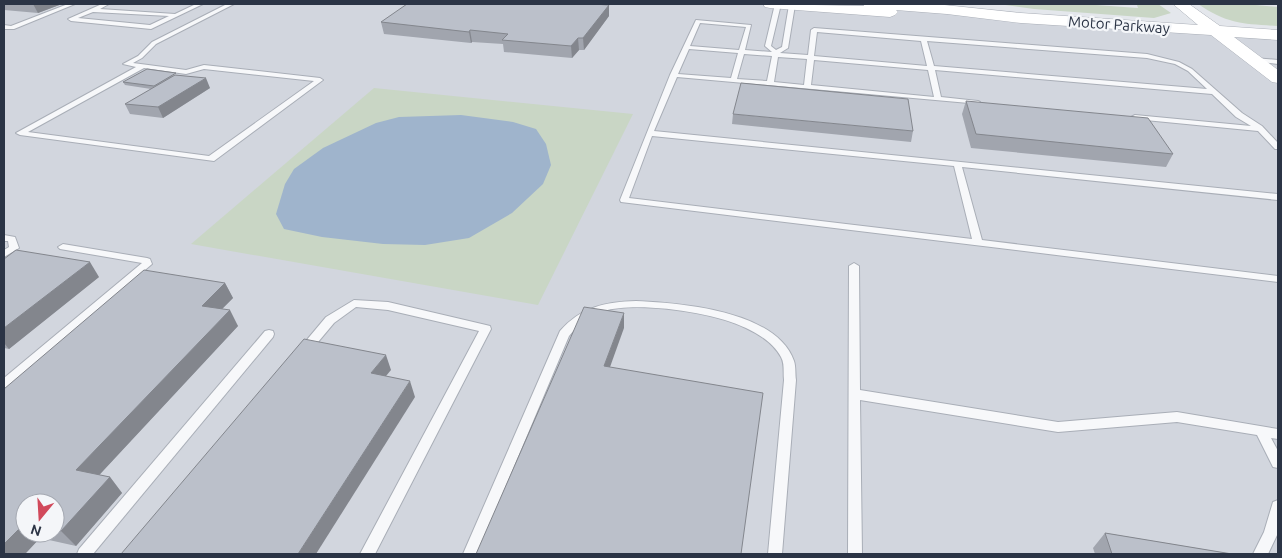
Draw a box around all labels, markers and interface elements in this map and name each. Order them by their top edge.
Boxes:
street label: Motor Parkway [1068,12,1170,37]
north arrow [15,493,65,543]
text: N [29,521,43,540]

